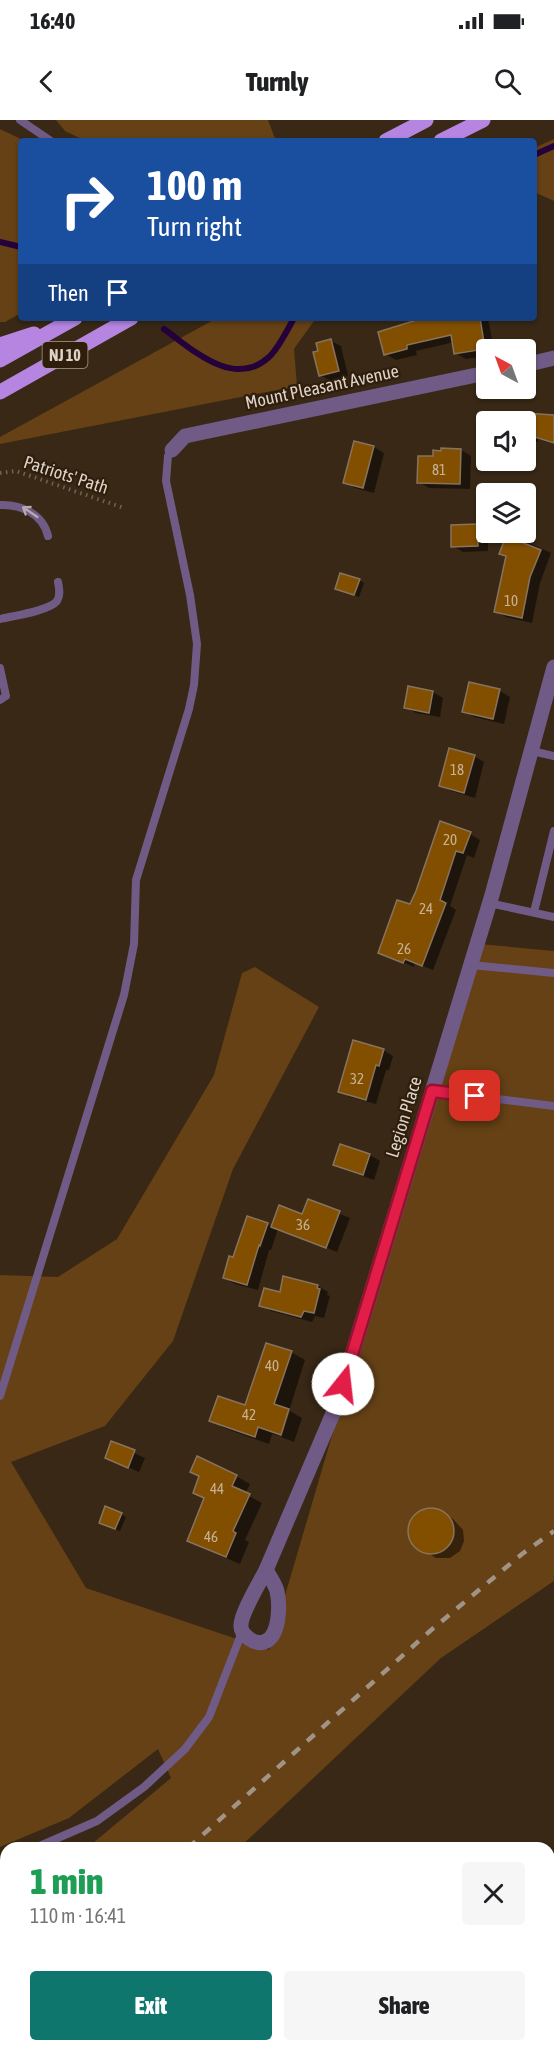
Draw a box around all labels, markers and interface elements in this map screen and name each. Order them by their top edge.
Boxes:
text: 16:40 [30,8,75,34]
icon: back [30,65,63,98]
icon: search [491,65,524,98]
text: Turnly [246,66,308,97]
text: 100 m [147,161,242,209]
icon: right [48,162,126,240]
text: Turn right [147,211,242,242]
icon: arrive [101,276,134,309]
text: Then [48,280,89,306]
north arrow [476,339,536,399]
map controls [476,339,536,543]
road number: NJ 10 [42,342,88,368]
street label: Mount Pleasant Avenue [243,360,401,413]
button: sound [476,411,536,471]
street label: Patriots' Path [21,451,111,498]
house number: 81 [432,461,446,478]
button: layers [476,483,536,543]
one-way arrow [21,506,38,519]
house number: 10 [504,592,518,609]
house number: 18 [450,761,464,778]
house number: 20 [443,831,457,848]
house number: 24 [419,900,433,917]
house number: 26 [397,940,411,957]
house number: 32 [350,1070,364,1087]
pin [449,1070,500,1121]
street label: Legion Place [381,1074,426,1160]
icon: arrive [458,1079,491,1112]
house number: 36 [296,1216,310,1233]
position arrow [311,1352,375,1416]
house number: 40 [265,1357,279,1374]
house number: 42 [242,1406,256,1423]
house number: 44 [210,1480,224,1497]
house number: 46 [204,1528,218,1545]
text: 1 min [30,1860,104,1902]
button: close [462,1862,525,1925]
text: 110 m · 16:41 [30,1904,126,1927]
button: Exit [30,1971,272,2040]
button: Share [284,1971,525,2040]

